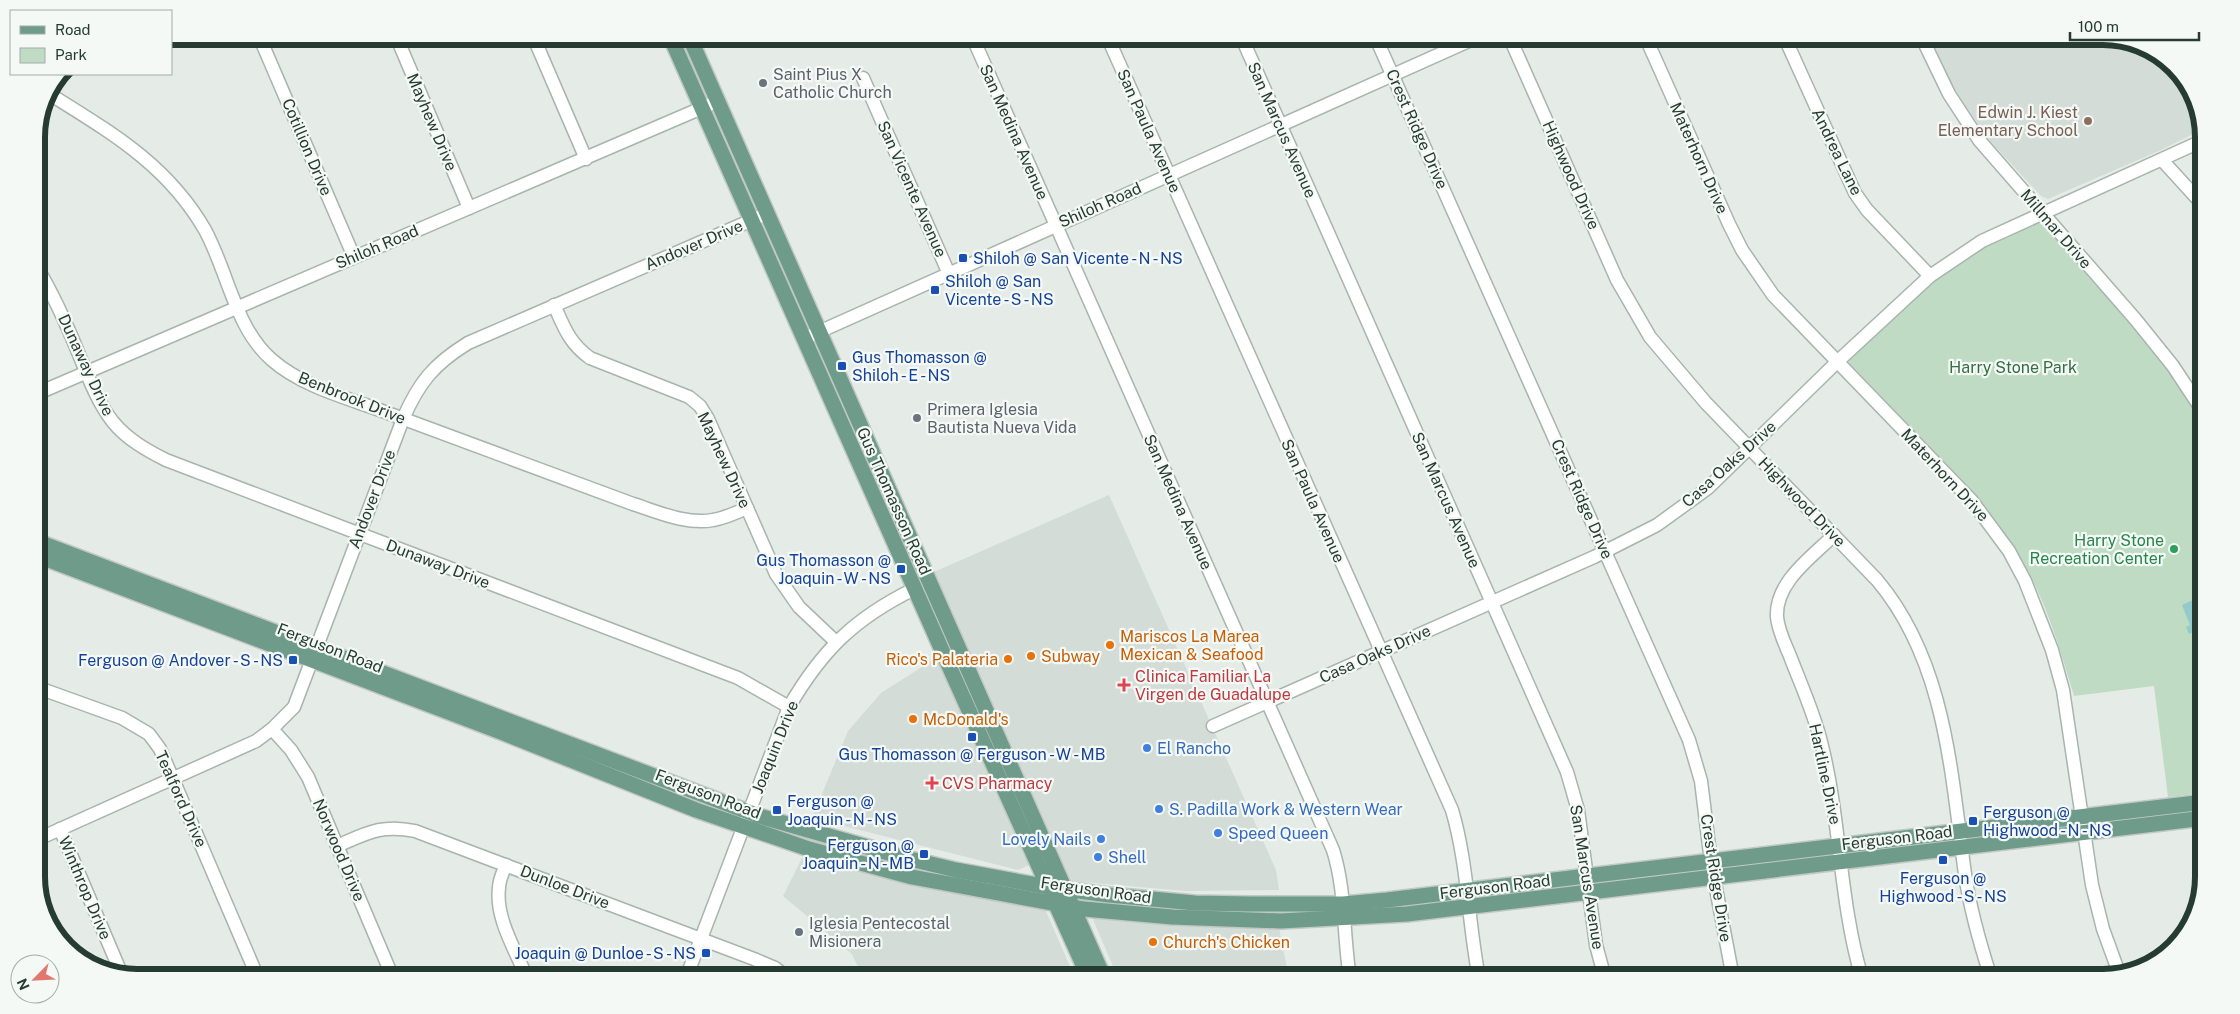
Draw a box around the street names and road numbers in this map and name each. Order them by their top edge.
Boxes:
street label: San Marcus Avenue [1244,59,1320,201]
street label: San Medina Avenue [976,61,1052,203]
street label: San Paula Avenue [1113,66,1185,196]
street label: Crest Ridge Drive [1382,66,1452,192]
street label: Mayhew Drive [403,70,461,174]
street label: Cotillion Drive [278,96,336,198]
street label: Materhorn Drive [1666,99,1732,217]
street label: Andrea Lane [1808,106,1866,198]
street label: San Vicente Avenue [873,118,951,260]
street label: Highwood Drive [1538,118,1604,232]
street label: Shiloh Road [1056,178,1144,232]
street label: Millmar Drive [2016,186,2096,272]
street label: Andover Drive [642,216,746,274]
street label: Shiloh Road [333,221,421,273]
street label: Dunaway Drive [54,311,118,419]
street label: Benbrook Drive [296,368,408,428]
street label: Mayhew Drive [693,409,755,511]
street label: Casa Oaks Drive [1678,417,1780,511]
street label: Gus Thomasson Road [853,424,935,578]
street label: Materhorn Drive [1897,425,1993,525]
street label: San Marcus Avenue [1408,429,1484,571]
street label: San Medina Avenue [1140,431,1216,573]
street label: San Paula Avenue [1277,436,1349,566]
street label: Crest Ridge Drive [1547,436,1617,562]
street label: Andover Drive [344,447,400,551]
street label: Highwood Drive [1754,453,1850,551]
street label: Dunaway Drive [383,535,493,593]
street label: Ferguson Road [275,619,385,677]
street label: Casa Oaks Drive [1316,621,1434,687]
street label: Joaquin Drive [748,698,802,796]
street label: Hartline Drive [1805,722,1845,826]
street label: Tealford Drive [151,748,211,850]
street label: Ferguson Road [653,765,763,823]
street label: Norwood Drive [309,796,369,904]
street label: San Marcus Avenue [1566,803,1608,951]
street label: Crest Ridge Drive [1697,813,1735,943]
street label: Ferguson Road [1841,822,1953,854]
street label: Winthrop Drive [55,833,115,943]
street label: Dunloe Drive [518,861,612,913]
street label: Ferguson Road [1439,871,1551,903]
street label: Ferguson Road [1039,873,1153,907]

